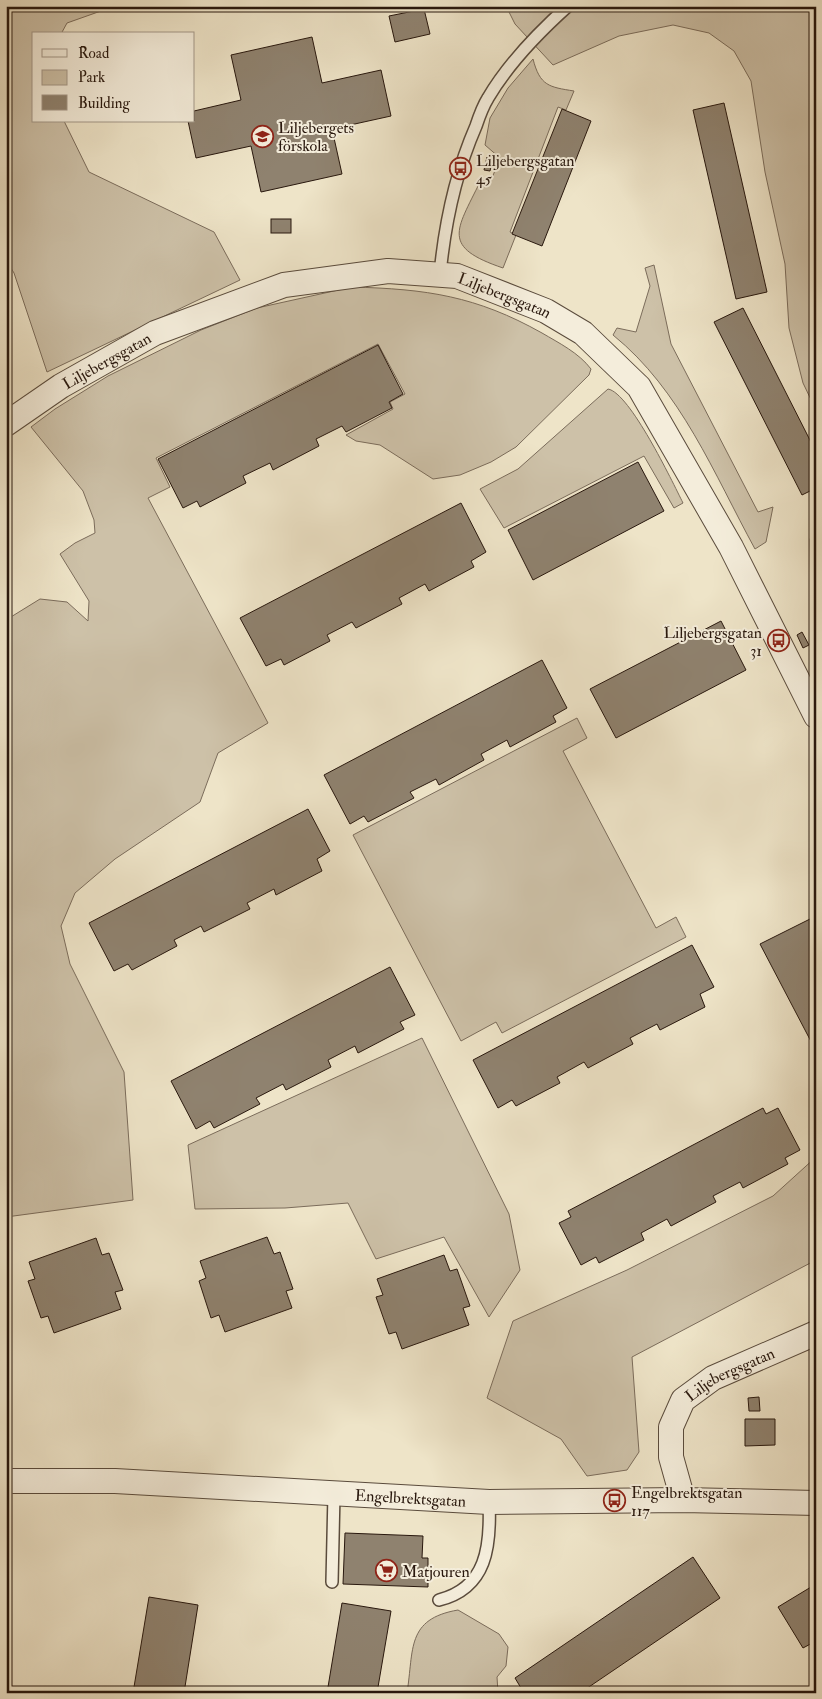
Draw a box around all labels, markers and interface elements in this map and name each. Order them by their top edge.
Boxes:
legend [32,32,195,122]
text: Road [78,44,110,63]
text: Park [78,68,105,87]
text: Building [78,94,130,113]
place label: Liljebergets förskola [278,118,354,156]
school or university icon: Liljebergets förskola [250,124,274,148]
place label: Liljebergsgatan 45 [476,151,575,189]
bus stop icon: Liljebergsgatan 45 [448,157,472,181]
street label: Liljebergsgatan [455,268,555,323]
street label: Liljebergsgatan [59,328,155,394]
place label: Liljebergsgatan 31 [663,623,762,661]
bus stop icon: Liljebergsgatan 31 [766,629,790,653]
street label: Liljebergsgatan [681,1343,778,1406]
place label: Engelbrektsgatan 117 [631,1483,742,1521]
street label: Engelbrektsgatan [354,1485,467,1512]
bus stop icon: Engelbrektsgatan 117 [603,1489,627,1513]
supermarket icon: Matjouren [374,1559,398,1583]
place label: Matjouren [402,1562,470,1582]

